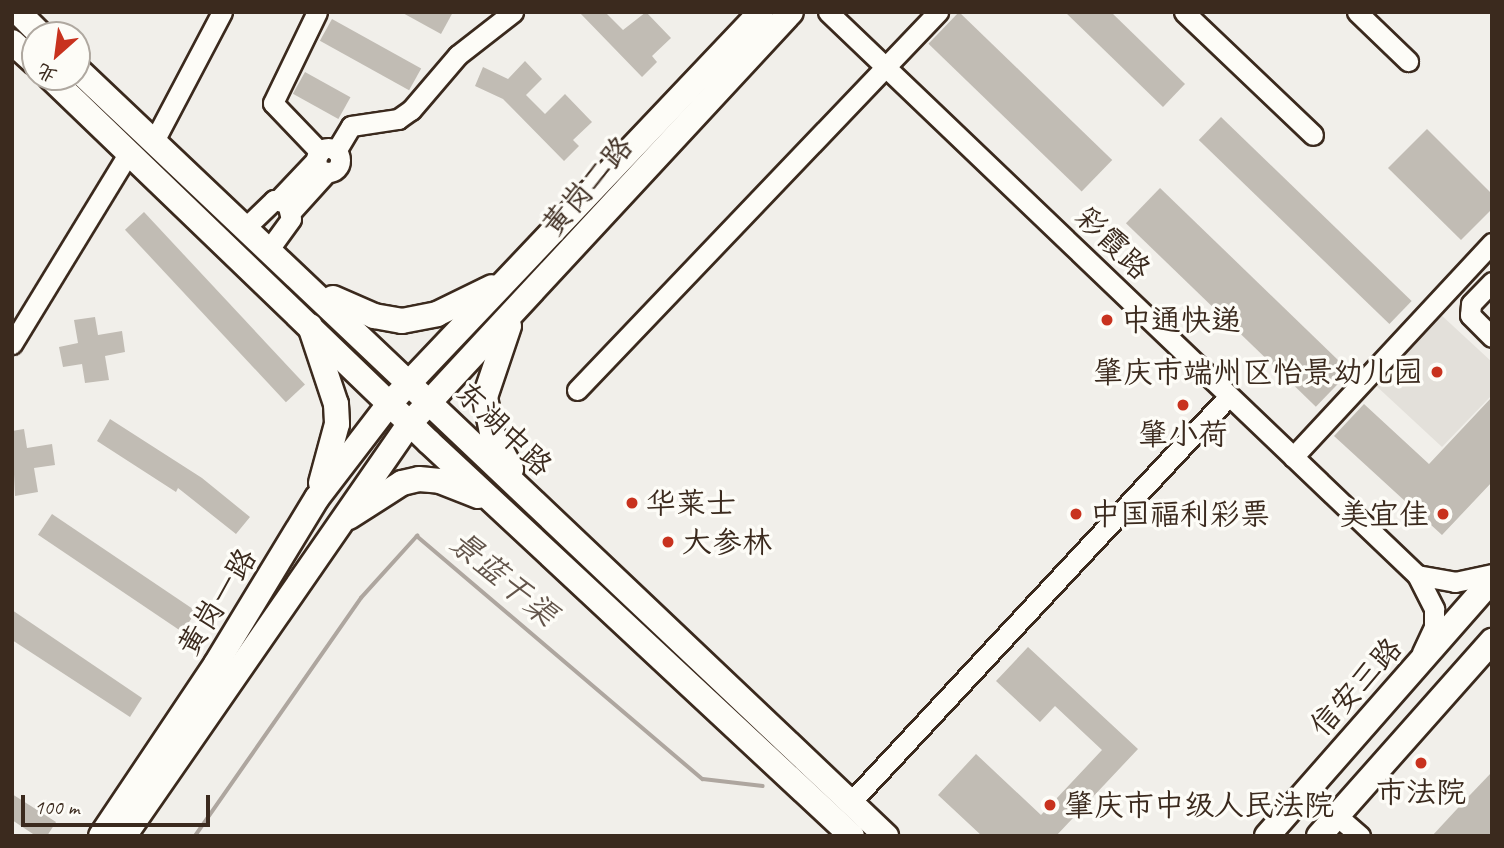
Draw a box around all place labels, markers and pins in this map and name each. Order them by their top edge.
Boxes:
place label: 中通快递 [1121,302,1241,338]
marker: 中通快递 [1099,312,1115,328]
place label: 肇庆市端州区怡景幼儿园 [1093,354,1423,390]
marker: 肇庆市端州区怡景幼儿园 [1429,364,1445,380]
marker: 肇小荷 [1175,397,1191,413]
place label: 肇小荷 [1138,416,1228,452]
place label: 华莱士 [646,485,736,521]
marker: 华莱士 [624,495,640,511]
place label: 中国福利彩票 [1090,496,1270,532]
place label: 美宜佳 [1339,496,1429,532]
marker: 中国福利彩票 [1068,506,1084,522]
marker: 美宜佳 [1435,506,1451,522]
place label: 大参林 [682,524,772,560]
marker: 大参林 [660,534,676,550]
marker: 市法院 [1413,755,1429,771]
place label: 市法院 [1376,774,1466,810]
place label: 肇庆市中级人民法院 [1064,787,1334,823]
marker: 肇庆市中级人民法院 [1042,797,1058,813]

